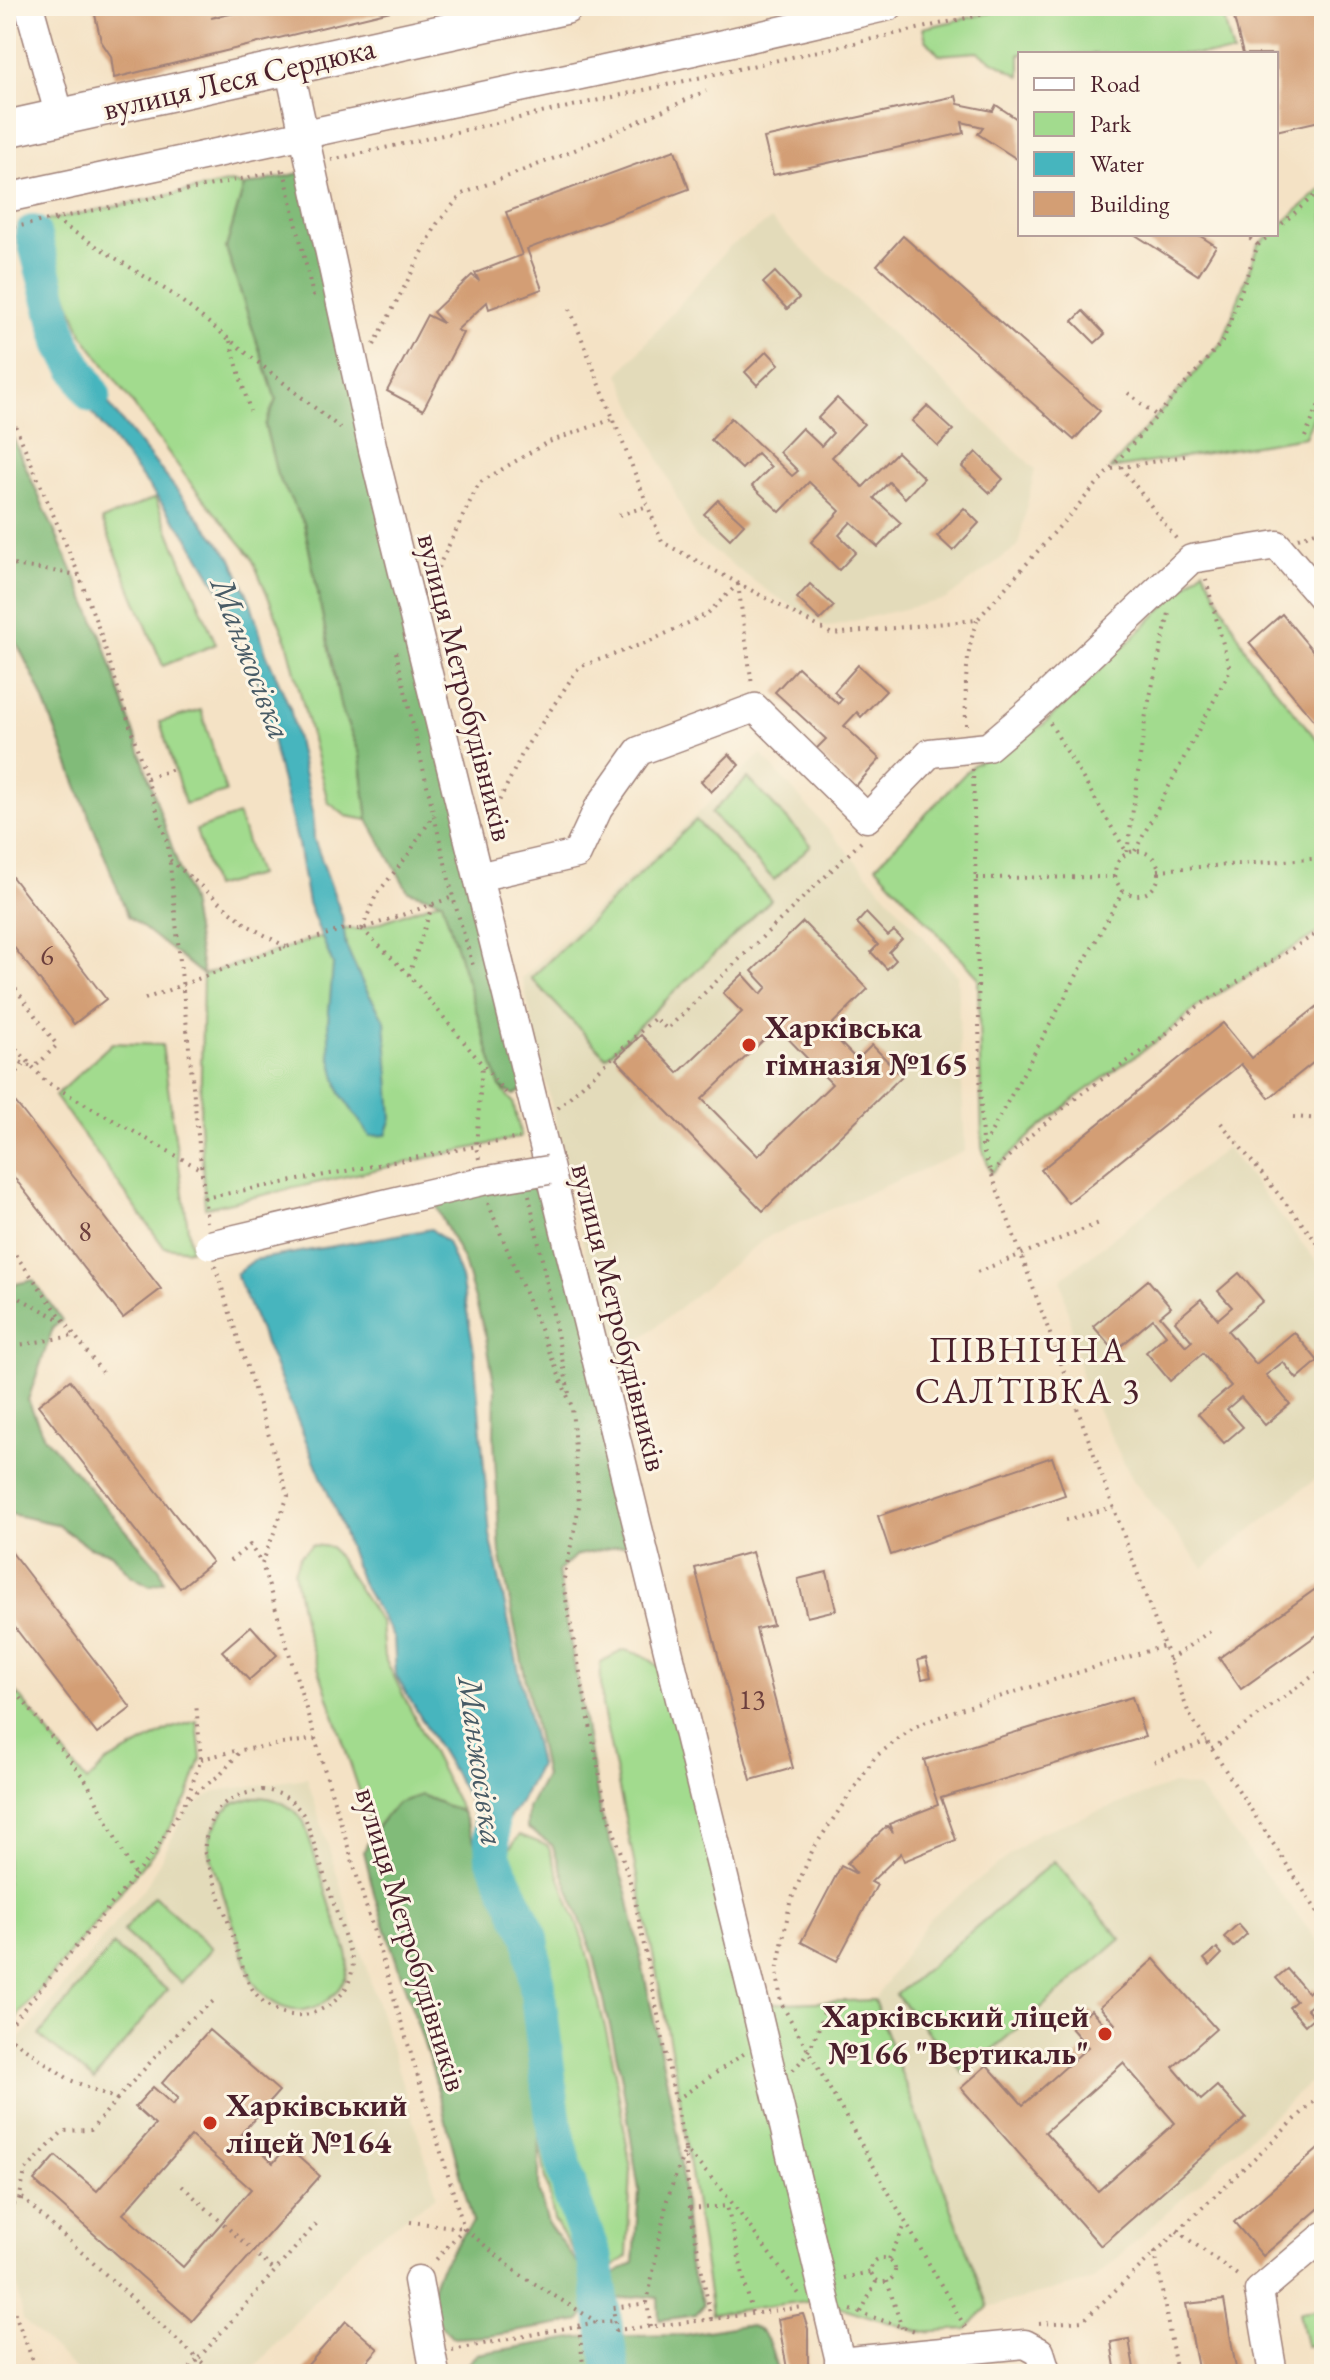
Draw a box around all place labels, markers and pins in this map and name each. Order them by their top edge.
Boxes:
place label: Харківська гімназія №165 [764,1006,968,1085]
marker: Харківська гімназія №165 [740,1036,758,1054]
place label: Харківський ліцей №166 "Вертикаль" [821,1995,1089,2074]
marker: Харківський ліцей №166 "Вертикаль" [1096,2025,1114,2043]
place label: Харківський ліцей №164 [225,2084,407,2163]
marker: Харківський ліцей №164 [201,2114,219,2132]

